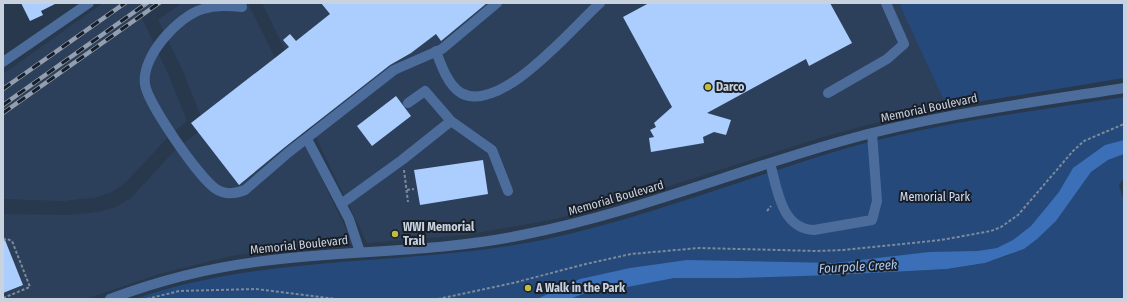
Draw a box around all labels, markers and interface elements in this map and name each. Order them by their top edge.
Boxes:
place label: Darco [716,80,745,94]
marker: Darco [703,82,713,92]
street label: Memorial Boulevard [879,91,979,125]
street label: Memorial Boulevard [567,178,665,218]
park label: Memorial Park [900,190,971,204]
place label: WWI Memorial Trail [403,220,475,248]
marker: WWI Memorial Trail [390,229,400,239]
street label: Memorial Boulevard [249,233,349,257]
water label: Fourpole Creek [818,257,898,276]
place label: A Walk in the Park [535,281,626,295]
marker: A Walk in the Park [523,283,533,293]

